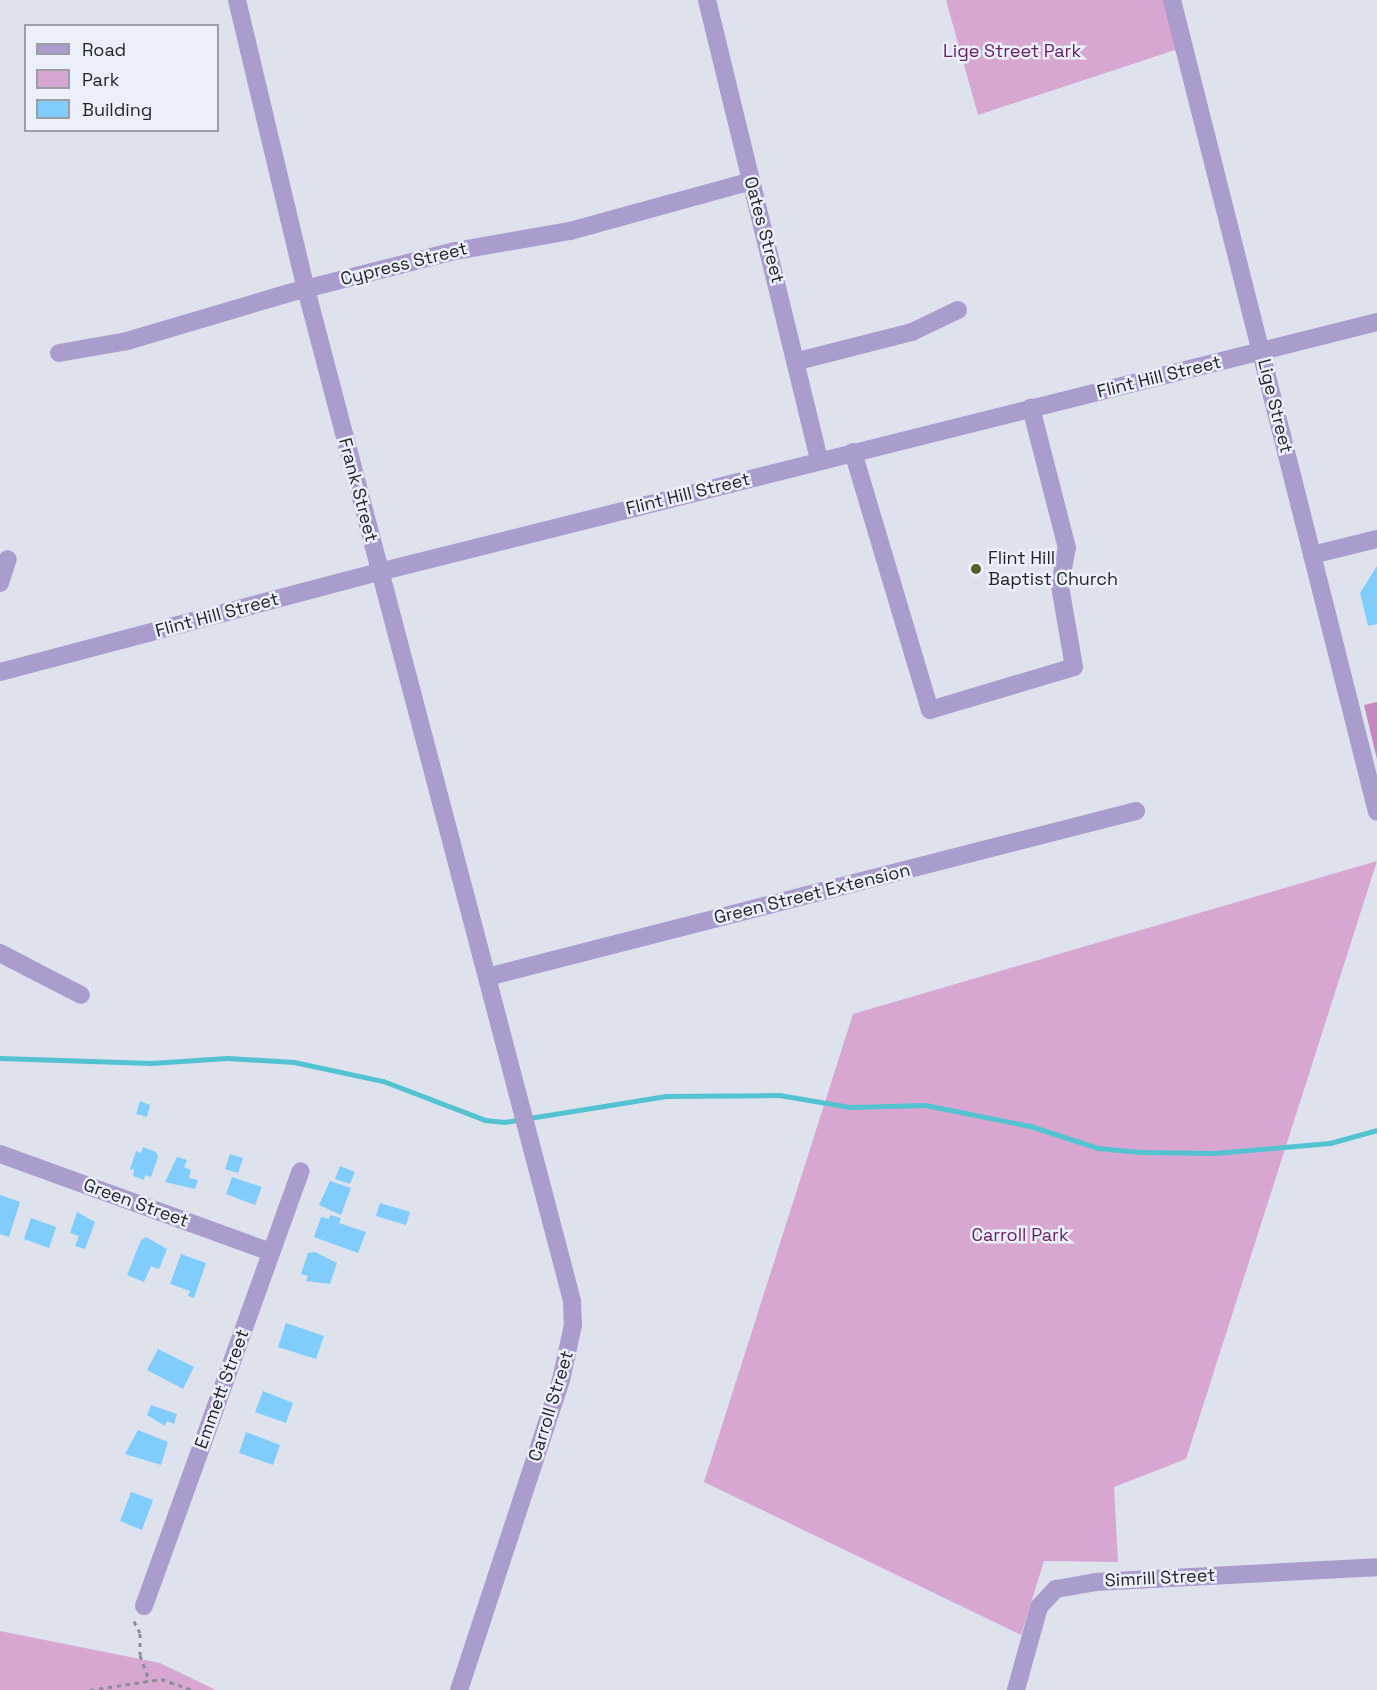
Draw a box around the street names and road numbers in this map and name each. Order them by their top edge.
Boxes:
street label: Oates Street [739,174,789,286]
street label: Cypress Street [338,238,470,290]
street label: Flint Hill Street [1095,351,1223,403]
street label: Lige Street [1253,357,1297,455]
street label: Frank Street [334,436,382,544]
street label: Flint Hill Street [624,468,752,520]
street label: Flint Hill Street [153,588,281,642]
street label: Green Street Extension [712,859,912,929]
street label: Green Street [80,1174,192,1232]
street label: Emmett Street [190,1326,254,1452]
street label: Carroll Street [524,1348,578,1464]
street label: Simrill Street [1104,1564,1216,1592]

